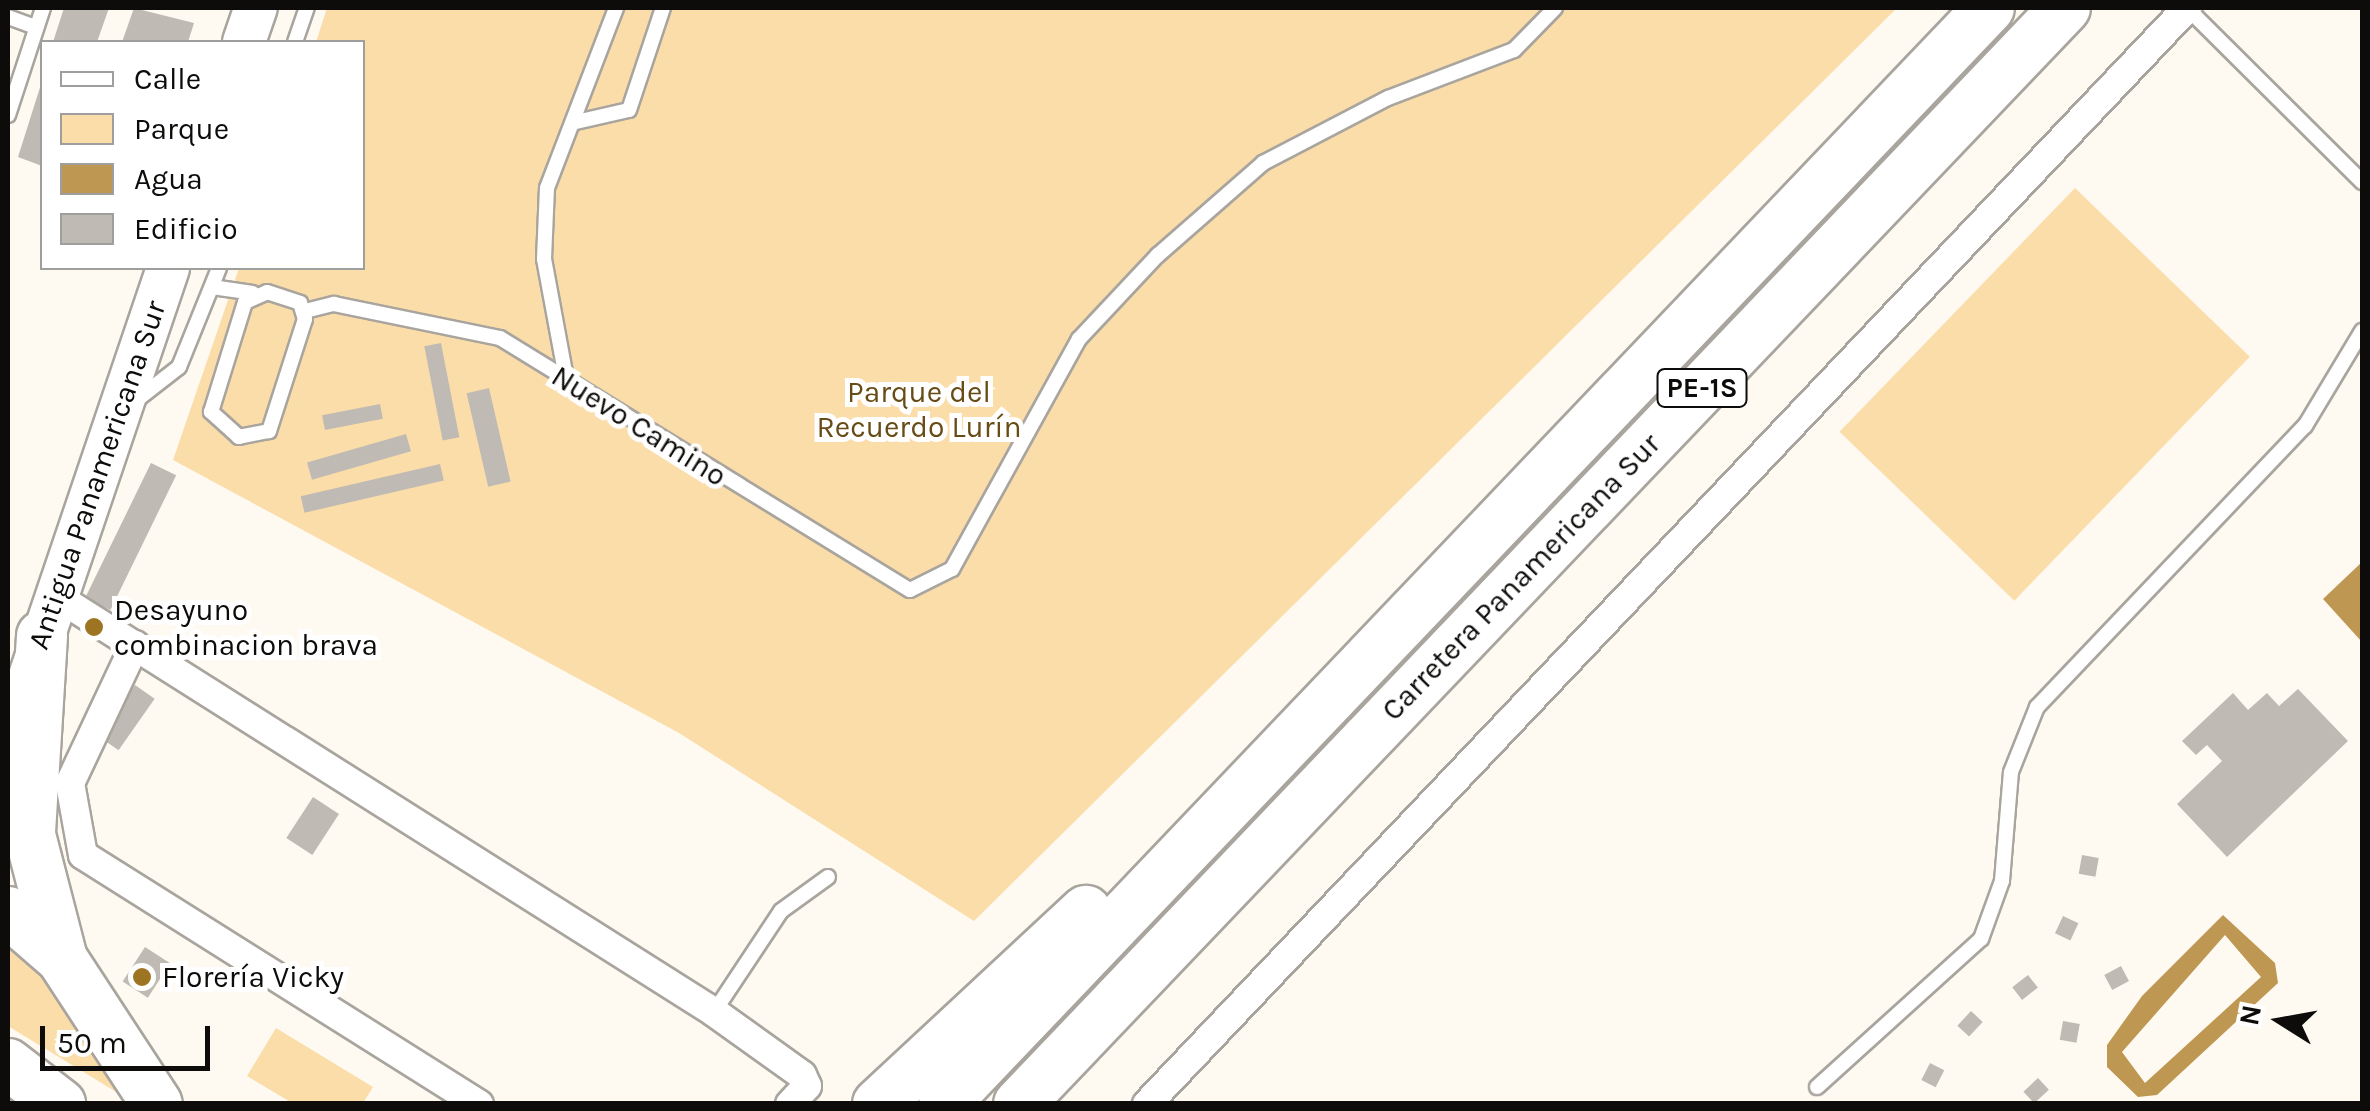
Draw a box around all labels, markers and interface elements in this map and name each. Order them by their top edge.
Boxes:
legend [40,40,365,270]
text: Calle [134,61,201,97]
text: Parque [134,111,229,147]
text: Agua [134,161,203,197]
text: Edificio [134,211,238,247]
street label: Antigua Panamericana Sur [20,296,174,654]
street label: Nuevo Camino [545,358,733,494]
road number: PE-1S [1654,365,1750,411]
park label: Parque del Recuerdo Lurín [816,374,1022,444]
street label: Carretera Panamericana Sur [1374,426,1668,728]
place label: Desayuno combinacion brava [114,592,378,662]
marker: Desayuno combinacion brava [83,616,105,638]
place label: Florería Vicky [162,959,344,995]
marker: Florería Vicky [131,966,153,988]
north arrow [2230,971,2330,1071]
text: N [2232,1002,2268,1028]
scale bar [45,1006,215,1068]
text: 50 m [57,1025,127,1061]

